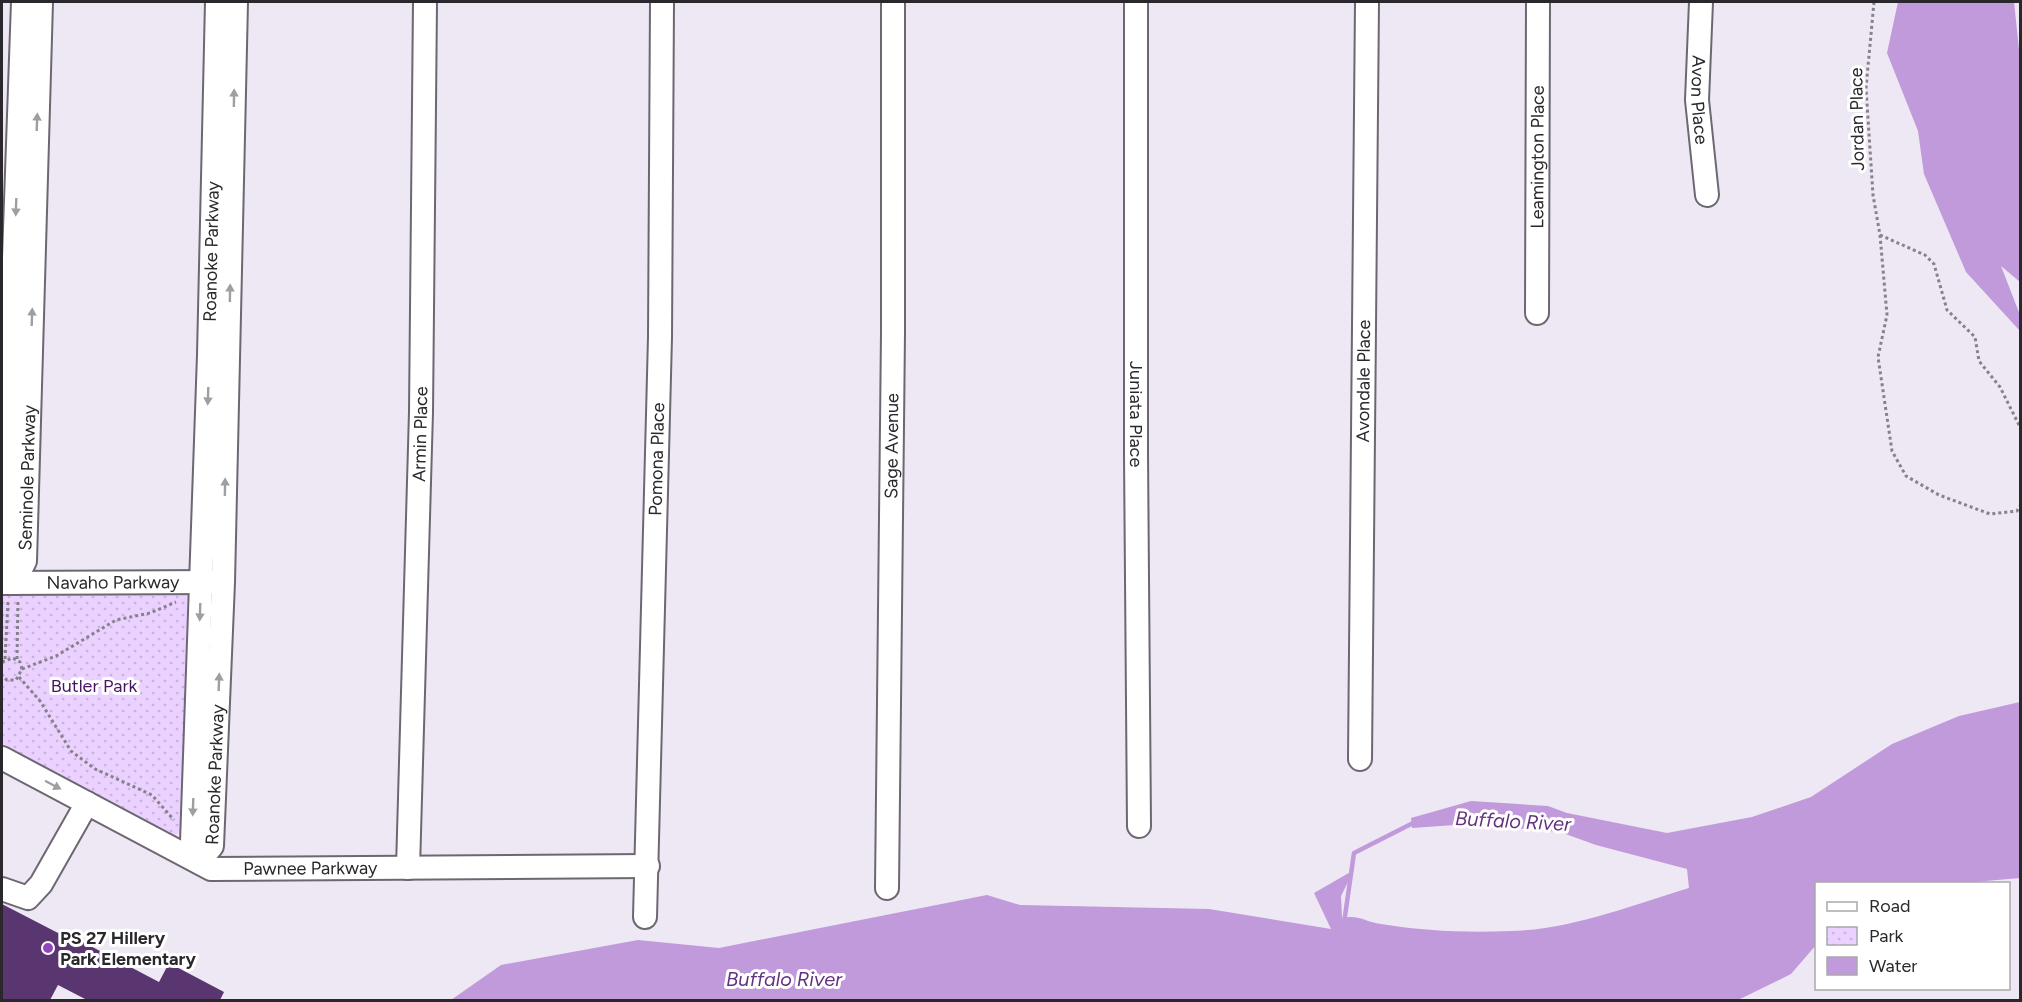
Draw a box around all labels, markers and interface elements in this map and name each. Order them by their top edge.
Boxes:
street label: Avon Place [1686,55,1713,146]
street label: Jordan Place [1845,67,1869,171]
street label: Leamington Place [1526,85,1549,229]
one-way arrow [229,88,239,107]
one-way arrow [33,113,42,132]
street label: Roanoke Parkway [199,180,224,322]
one-way arrow [12,197,21,216]
one-way arrow [225,283,234,302]
one-way arrow [27,308,37,327]
street label: Avondale Place [1352,319,1375,443]
street label: Juniata Place [1125,361,1147,467]
one-way arrow [203,386,212,405]
street label: Armin Place [408,386,432,482]
street label: Sage Avenue [880,393,903,499]
street label: Pomona Place [644,402,669,516]
street label: Seminole Parkway [14,404,40,551]
one-way arrow [220,478,230,497]
street label: Navaho Parkway [46,571,180,594]
one-way arrow [195,602,205,621]
one-way arrow [214,673,223,692]
park label: Butler Park [51,675,137,697]
street label: Roanoke Parkway [201,703,229,846]
one-way arrow [45,781,62,790]
one-way arrow [189,797,198,816]
water label: Buffalo River [1455,806,1573,836]
street label: Pawnee Parkway [243,857,378,880]
legend [1815,882,2010,990]
text: Road [1869,895,1910,917]
text: Park [1869,925,1904,947]
place label: PS 27 Hillery Park Elementary [60,927,196,970]
marker: PS 27 Hillery Park Elementary [41,941,55,955]
text: Water [1869,955,1917,977]
water label: Buffalo River [726,967,843,991]

